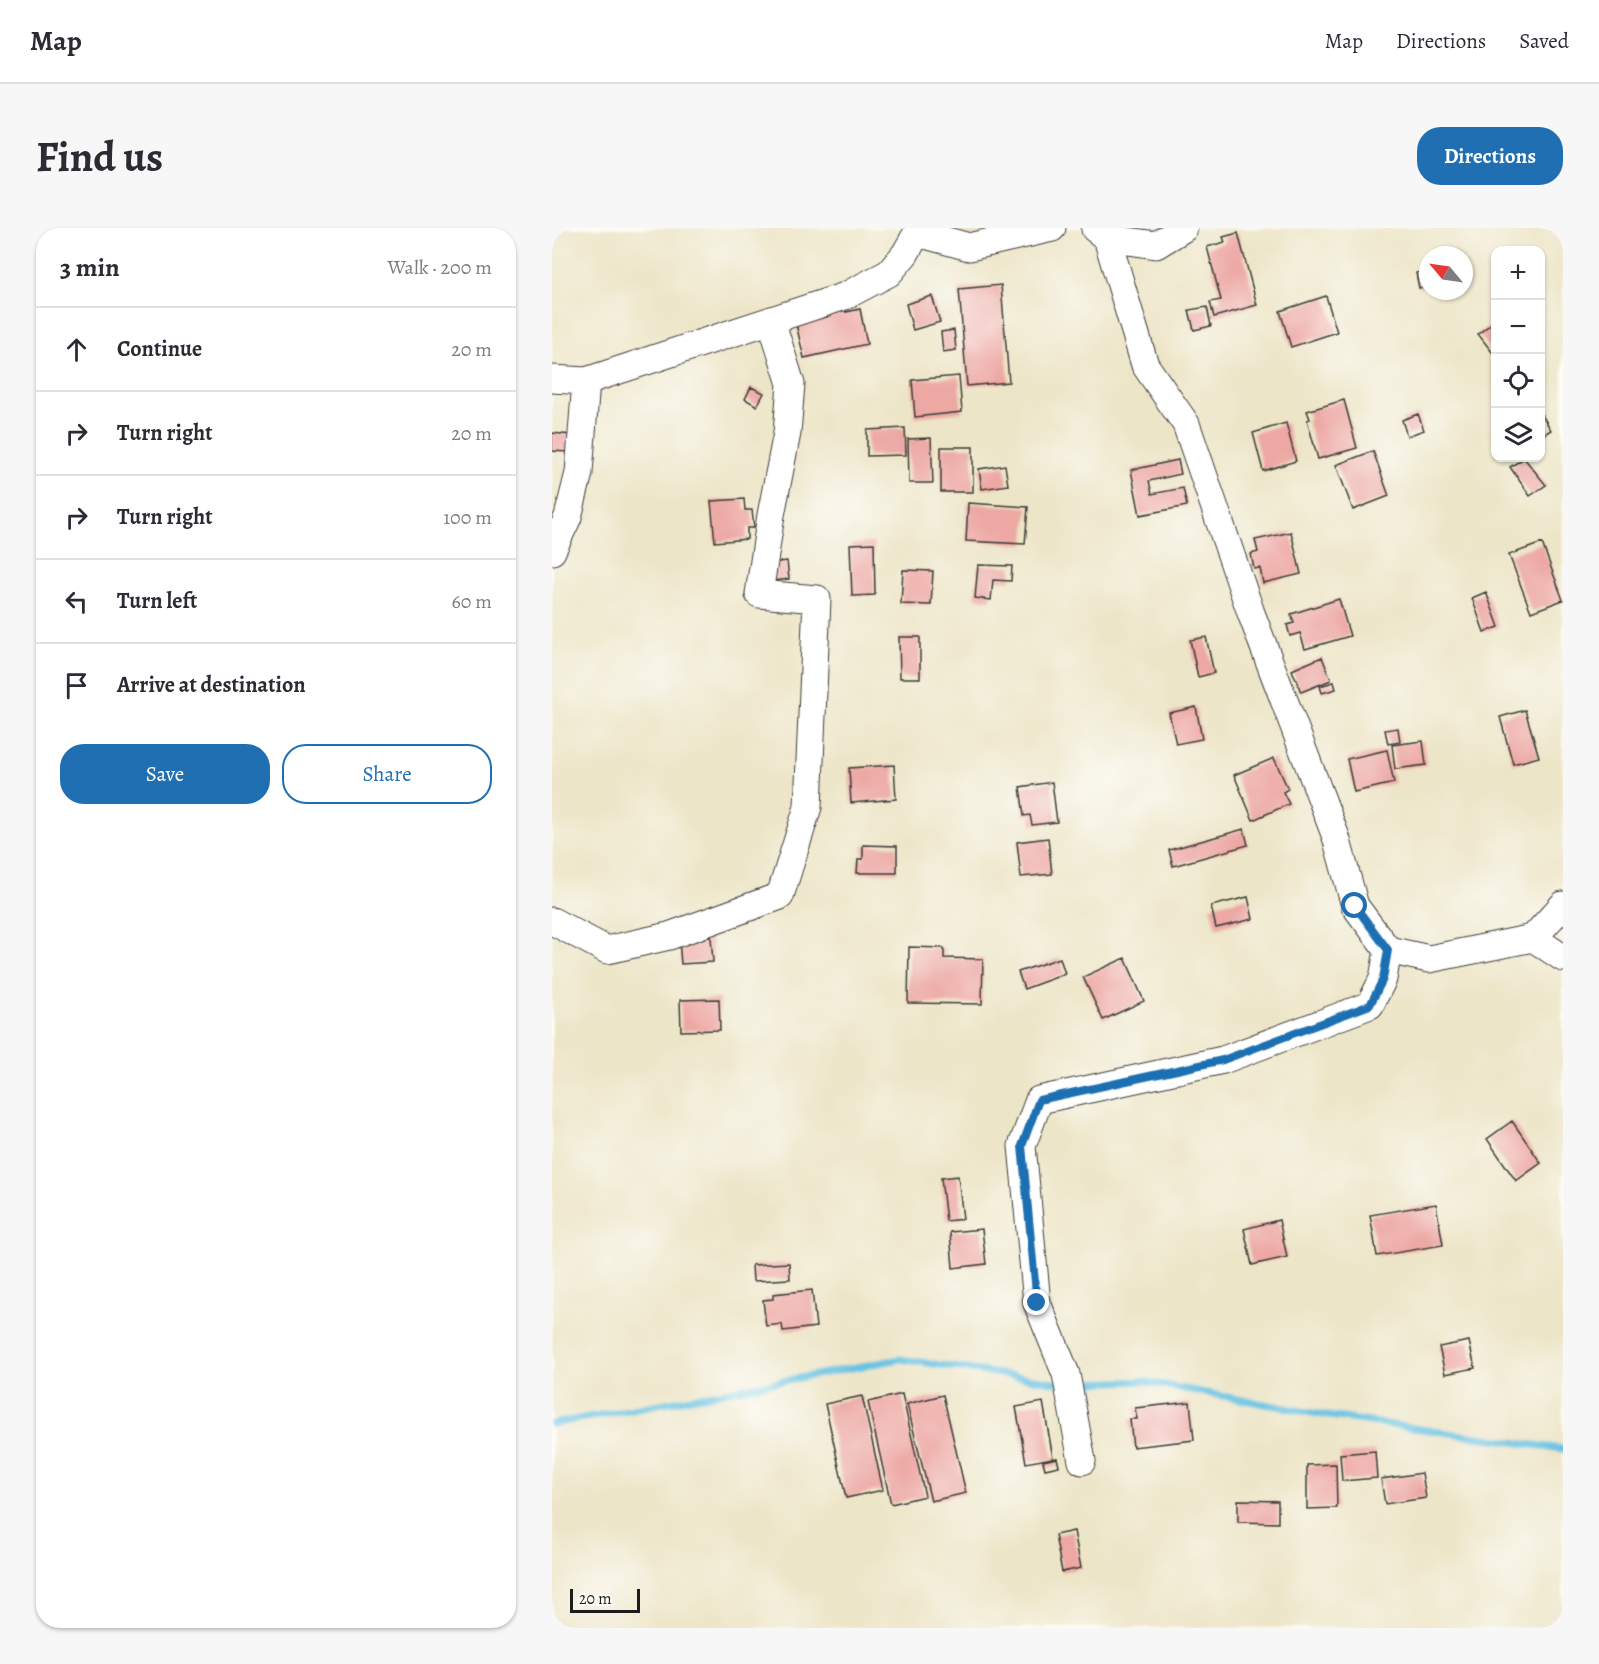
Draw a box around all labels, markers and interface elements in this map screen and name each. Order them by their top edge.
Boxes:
text: Map [30,22,82,60]
text: Map [1325,27,1363,55]
text: Directions [1396,27,1486,55]
text: Saved [1519,27,1569,55]
button: Directions [1417,127,1563,185]
text: Find us [36,128,163,185]
north arrow [1419,246,1473,300]
map controls [1491,246,1545,462]
button: + [1491,246,1545,300]
text: 3 min [60,250,120,285]
text: Walk · 200 m [388,254,492,281]
button: − [1491,300,1545,354]
icon: ahead [60,333,93,366]
text: Continue [117,334,202,364]
text: 20 m [451,336,492,363]
button: locate [1491,354,1545,408]
button: layers [1491,408,1545,462]
icon: right [60,417,93,450]
text: Turn right [117,418,213,448]
text: 20 m [451,420,492,447]
icon: right [60,501,93,534]
text: Turn right [117,502,213,532]
text: 100 m [443,504,492,531]
icon: left [60,585,93,618]
text: Turn left [117,586,197,616]
text: 60 m [452,588,492,615]
icon: arrive [60,669,93,702]
text: Arrive at destination [117,670,306,700]
button: Save [60,744,270,804]
button: Share [282,744,492,804]
route start [1341,892,1367,918]
route end [1023,1289,1049,1315]
scale bar [570,1586,640,1614]
text: 20 m [579,1588,612,1610]

